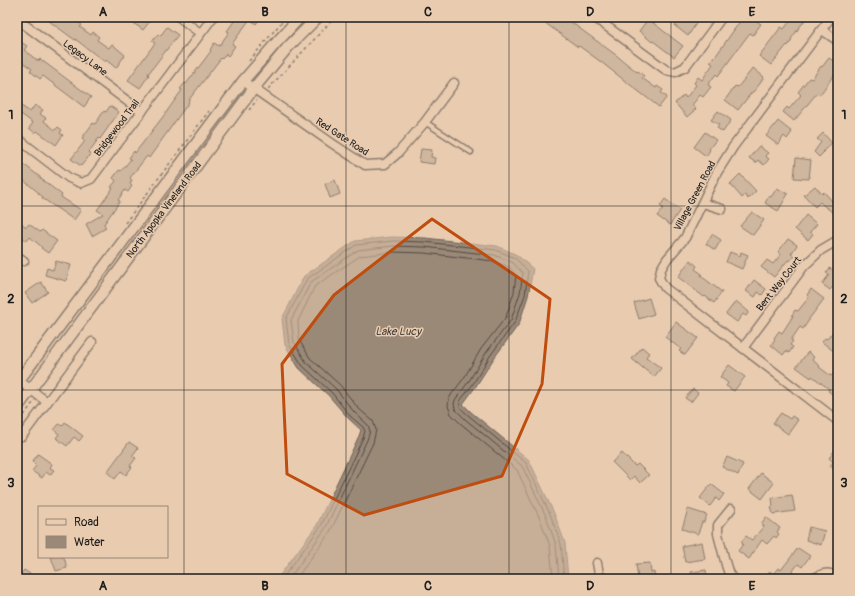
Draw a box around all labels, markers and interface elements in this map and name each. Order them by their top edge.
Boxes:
text: A [99,4,108,20]
text: B [261,4,269,20]
text: C [424,4,432,20]
text: D [586,4,594,20]
text: E [749,4,756,20]
street label: Legacy Lane [60,37,110,79]
street label: Bridgewood Trail [92,97,142,159]
text: 1 [8,107,14,123]
text: 1 [841,107,847,123]
street label: Red Gate Road [313,115,371,159]
street label: North Apopka Vineland Road [124,159,204,260]
street label: Village Green Road [672,159,719,233]
street label: Bent Way Court [754,254,805,314]
text: 2 [7,291,15,307]
text: 2 [840,291,848,307]
water label: Lake Lucy [375,325,422,338]
text: 3 [7,475,15,491]
text: 3 [840,475,848,491]
legend [38,506,168,558]
text: Road [74,515,99,530]
text: Water [74,535,105,550]
text: A [99,578,108,594]
text: B [261,578,269,594]
text: C [424,578,432,594]
text: D [586,578,594,594]
text: E [749,578,756,594]

